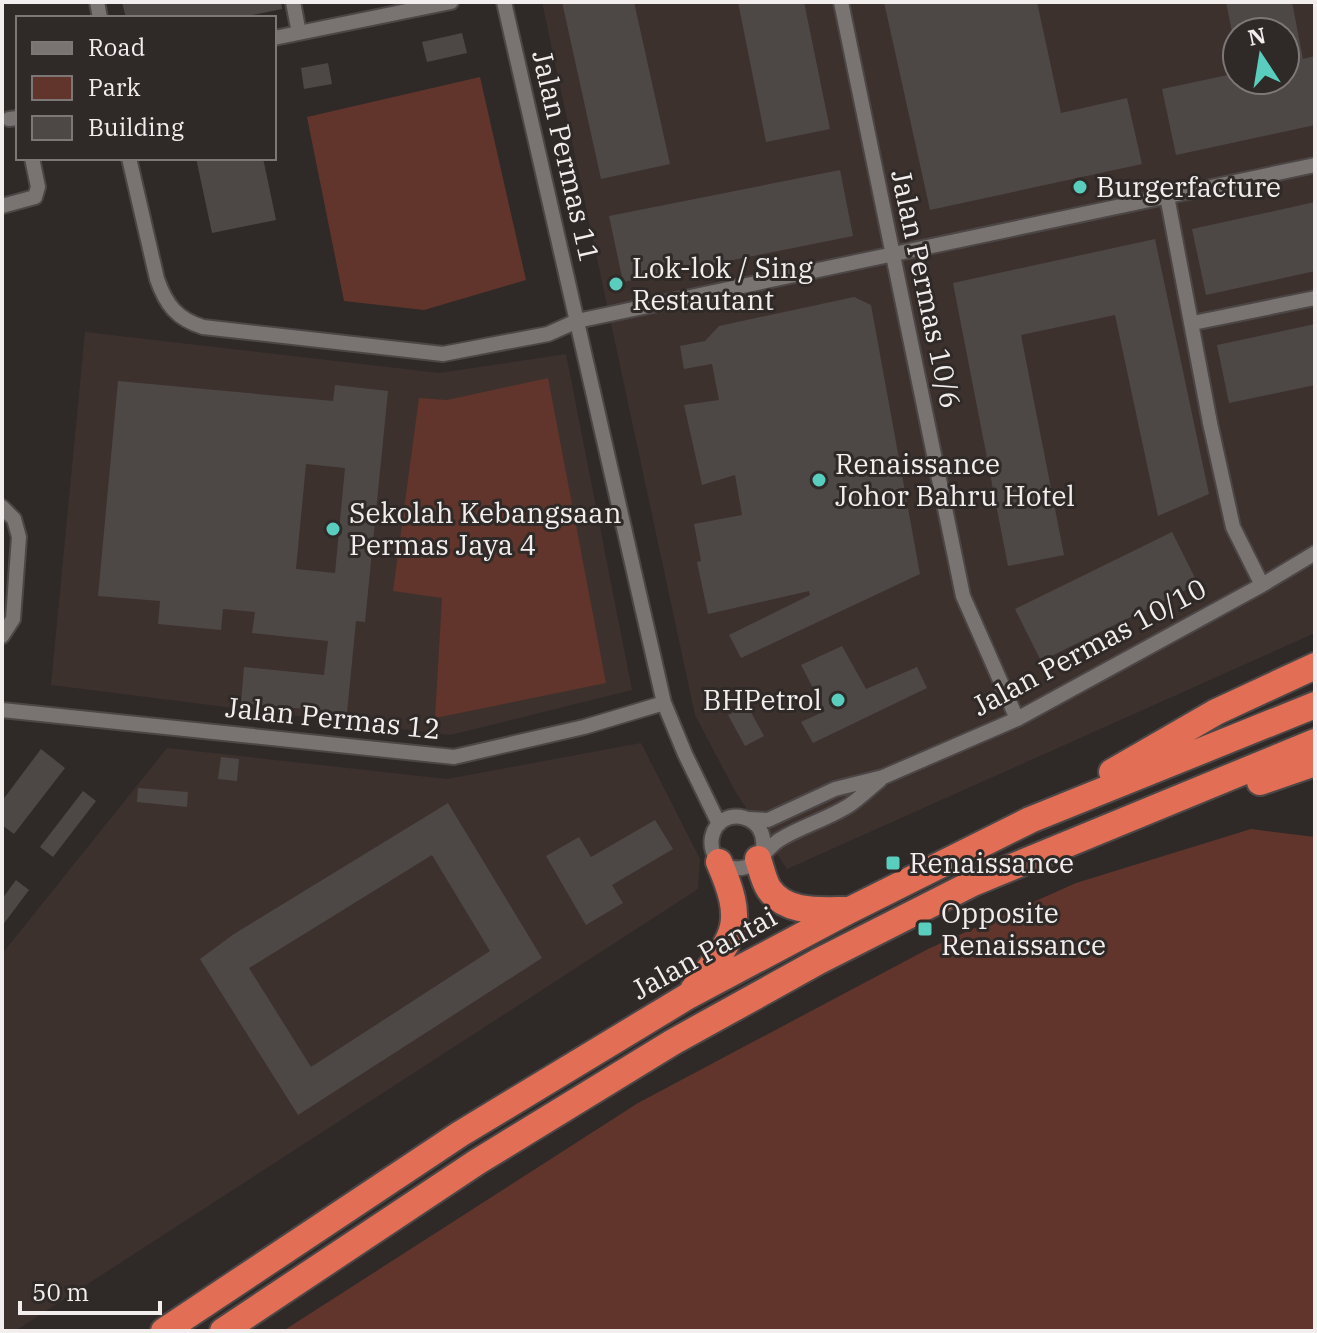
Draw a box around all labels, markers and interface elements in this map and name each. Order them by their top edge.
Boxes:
legend [16,16,276,160]
north arrow [1221,16,1301,96]
text: N [1245,20,1268,52]
text: Road [88,31,145,63]
street label: Jalan Permas 11 [524,46,609,265]
text: Park [88,71,140,103]
text: Building [88,111,184,143]
street label: Jalan Permas 10/6 [883,166,970,412]
place label: Burgerfacture [1096,168,1281,205]
marker: Burgerfacture [1071,178,1089,196]
place label: Lok-lok / Sing Restautant [632,249,813,318]
marker: Lok-lok / Sing Restautant [607,275,625,293]
place label: Renaissance Johor Bahru Hotel [835,445,1075,514]
marker: Renaissance Johor Bahru Hotel [810,471,828,489]
place label: Sekolah Kebangsaan Permas Jaya 4 [349,494,622,563]
marker: Sekolah Kebangsaan Permas Jaya 4 [324,520,342,538]
street label: Jalan Permas 10/10 [965,569,1212,724]
place label: BHPetrol [703,681,822,718]
street label: Jalan Permas 12 [224,688,442,747]
marker: BHPetrol [829,691,847,709]
place label: Renaissance [909,844,1074,881]
marker: Renaissance [884,854,902,872]
place label: Opposite Renaissance [941,894,1106,963]
street label: Jalan Pantai [625,898,783,1008]
marker: Opposite Renaissance [916,920,934,938]
scale bar [20,1265,160,1315]
text: 50 m [32,1276,89,1308]

